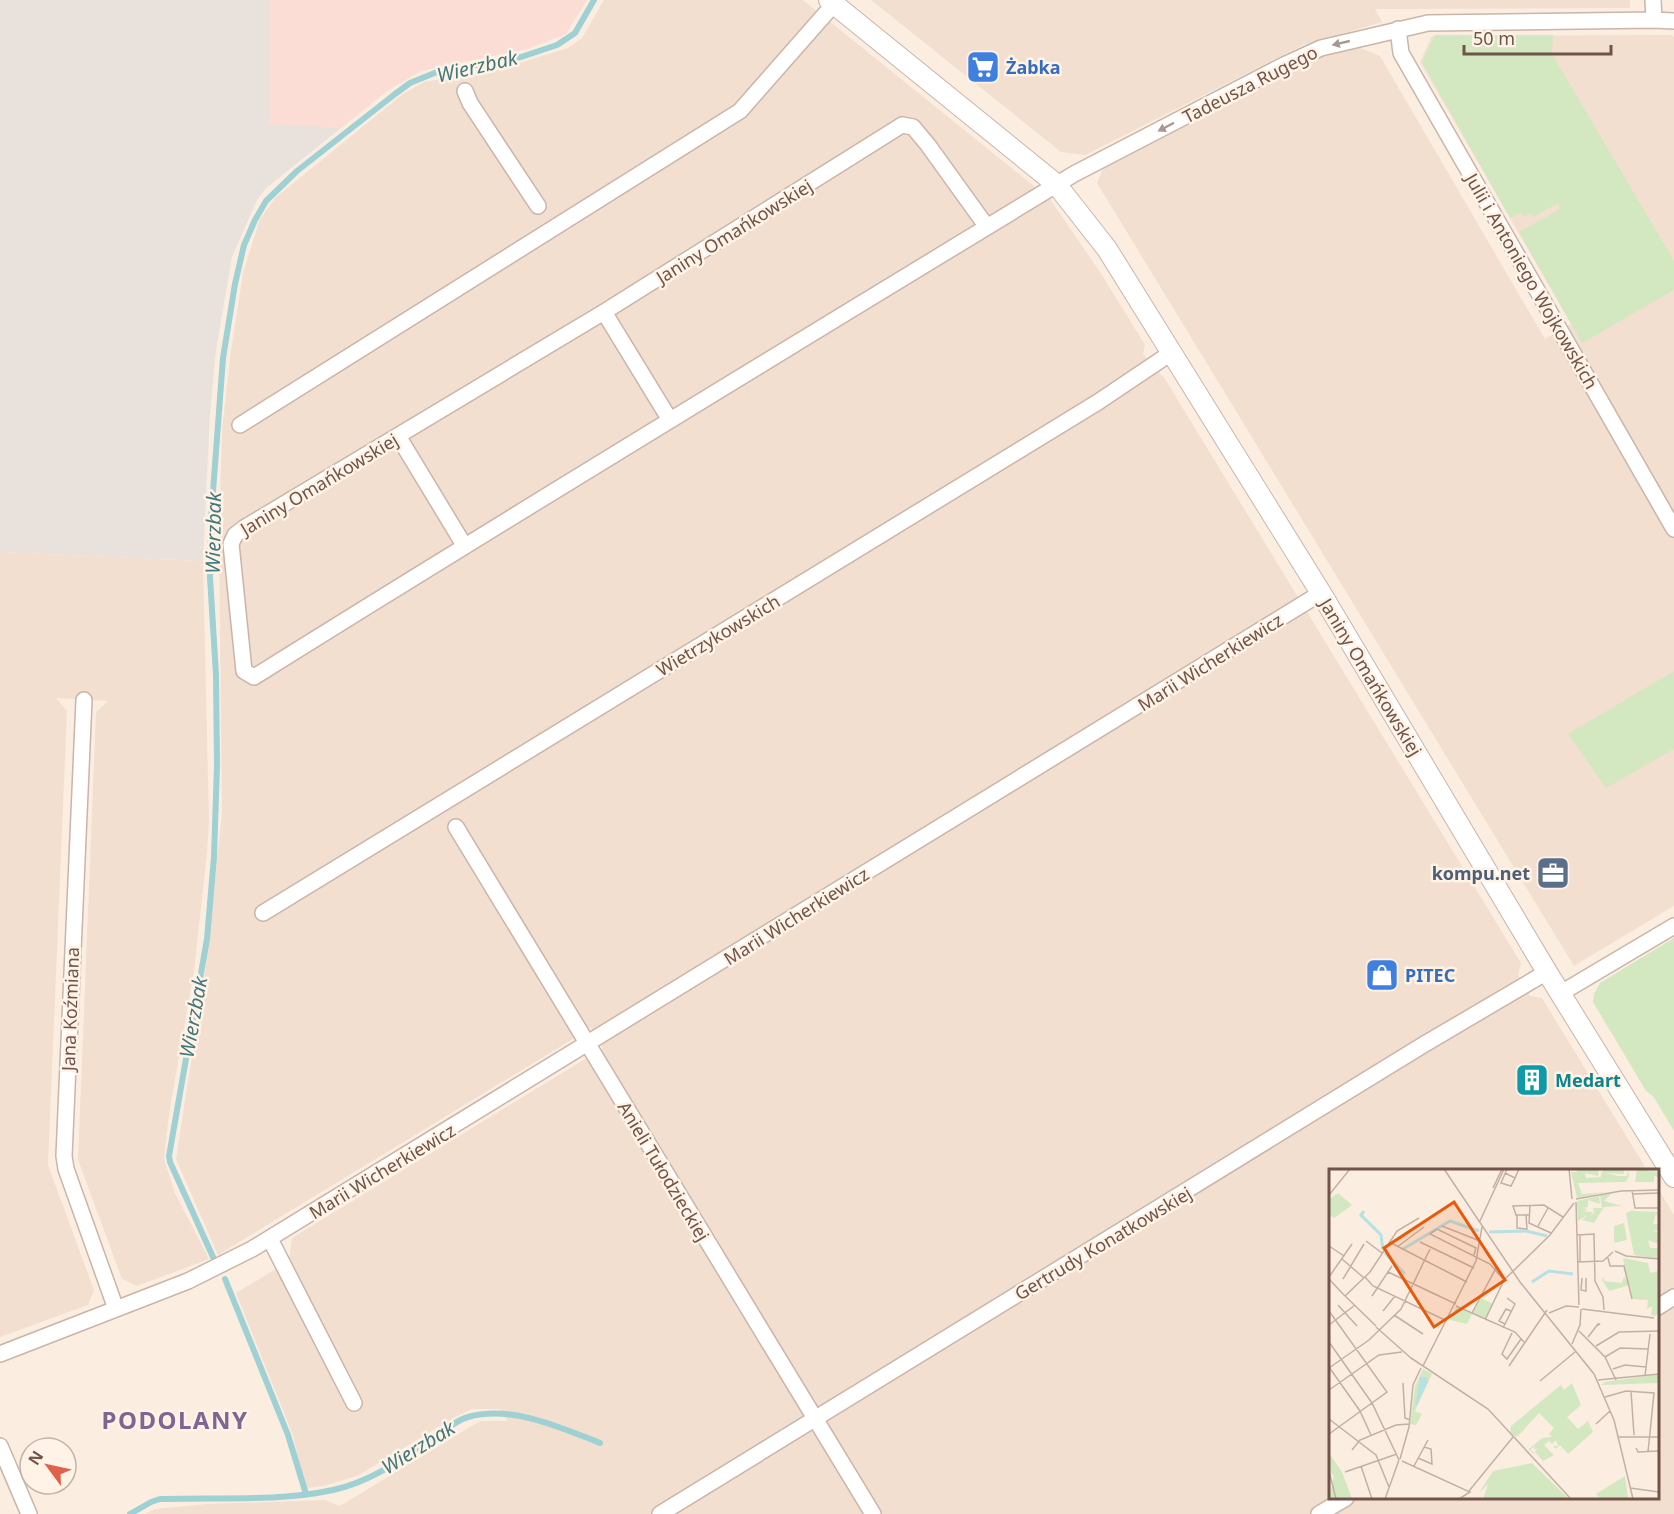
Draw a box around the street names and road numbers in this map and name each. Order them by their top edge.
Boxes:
street label: Tadeusza Rugego [1178,40,1322,128]
street label: Julii i Antoniego Wojkowskich [1459,167,1604,393]
street label: Janiny Omańkowskiej [650,173,817,290]
street label: Janiny Omańkowskiej [234,427,402,542]
street label: Wietrzykowskich [652,589,784,681]
street label: Janiny Omańkowskiej [1313,592,1428,760]
street label: Marii Wicherkiewicz [1133,608,1287,716]
street label: Marii Wicherkiewicz [719,862,873,970]
street label: Jana Koźmiana [56,947,84,1073]
street label: Anieli Tułodzieckiej [613,1097,715,1245]
street label: Marii Wicherkiewicz [304,1118,460,1224]
street label: Gertrudy Konatkowskiej [1010,1181,1196,1305]

